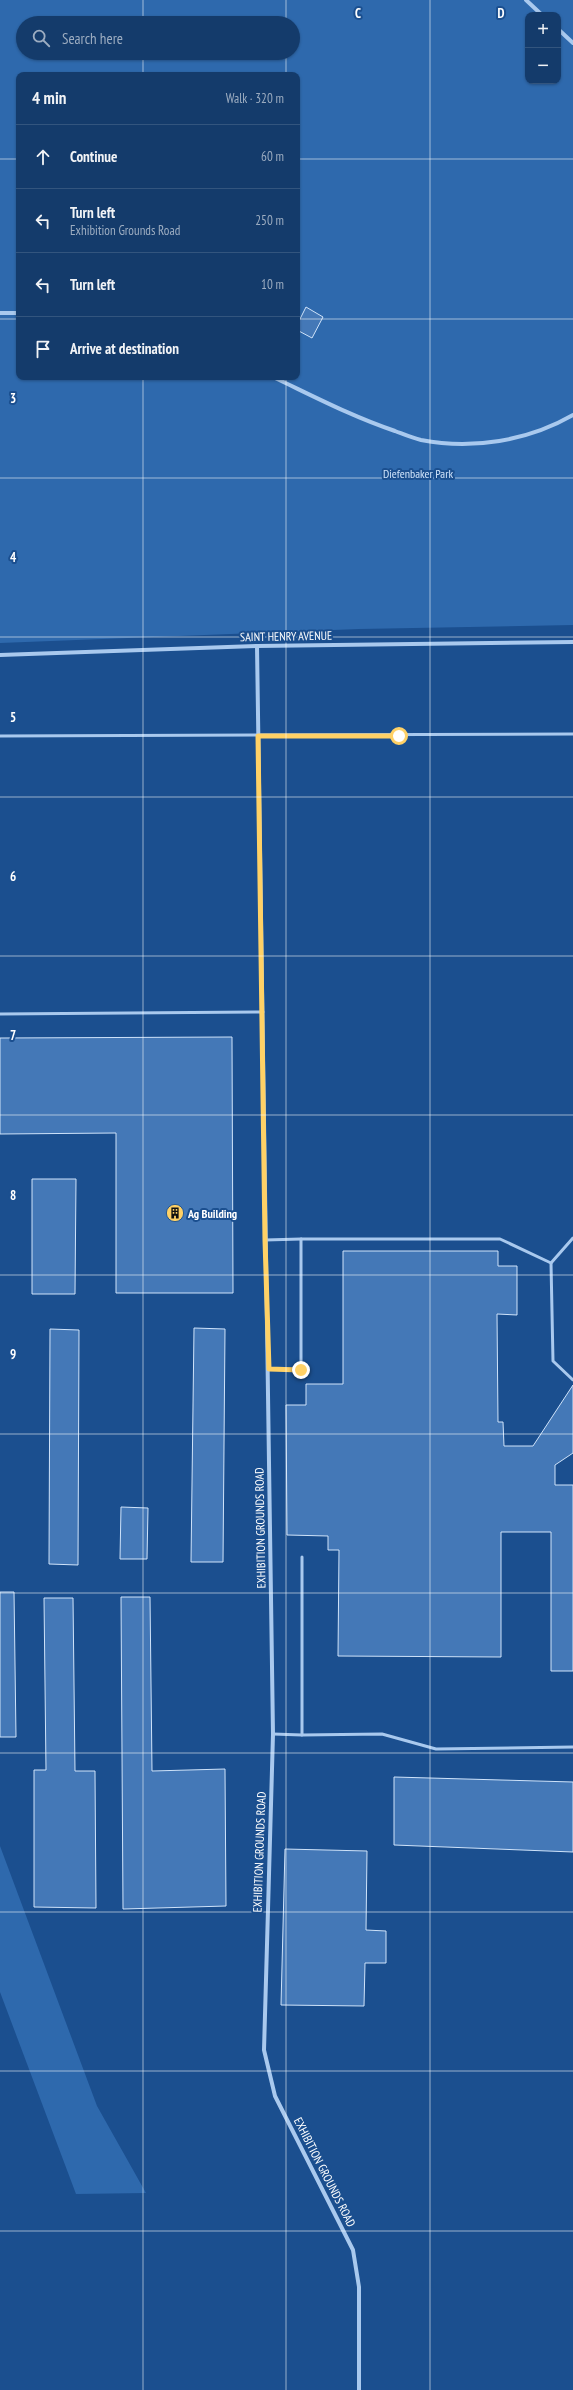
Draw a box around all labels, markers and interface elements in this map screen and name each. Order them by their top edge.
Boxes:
text: C [355,5,361,22]
text: D [498,5,505,22]
map controls [525,12,561,84]
button: + [525,12,561,48]
search box [16,16,300,60]
icon: search [30,27,52,49]
text: Search here [62,29,123,48]
button: − [525,48,561,84]
text: 4 min [32,87,66,109]
text: Walk · 320 m [226,90,284,107]
icon: ahead [32,146,54,168]
text: Continue [70,147,117,166]
text: 60 m [261,148,284,165]
text: Turn left [70,203,115,222]
icon: left [32,210,54,232]
text: 250 m [255,212,284,229]
text: Exhibition Grounds Road [70,222,180,239]
icon: left [32,274,54,296]
text: Turn left [70,275,115,294]
text: 10 m [261,276,284,293]
icon: arrive [32,338,54,360]
text: Arrive at destination [70,339,179,358]
text: 3 [10,390,16,407]
park label: Diefenbaker Park [383,466,453,481]
text: 4 [10,549,17,566]
street label: SAINT HENRY AVENUE [240,628,332,644]
text: 5 [10,709,16,726]
route start [390,727,408,745]
text: 6 [10,868,16,885]
text: 7 [10,1027,16,1044]
text: 8 [10,1187,16,1204]
building icon: Ag Building [165,1203,185,1223]
place label: Ag Building [187,1206,237,1221]
text: 9 [10,1346,16,1363]
route end [292,1361,310,1379]
street label: EXHIBITION GROUNDS ROAD [251,1467,269,1589]
street label: EXHIBITION GROUNDS ROAD [249,1791,269,1913]
street label: EXHIBITION GROUNDS ROAD [291,2115,359,2229]

